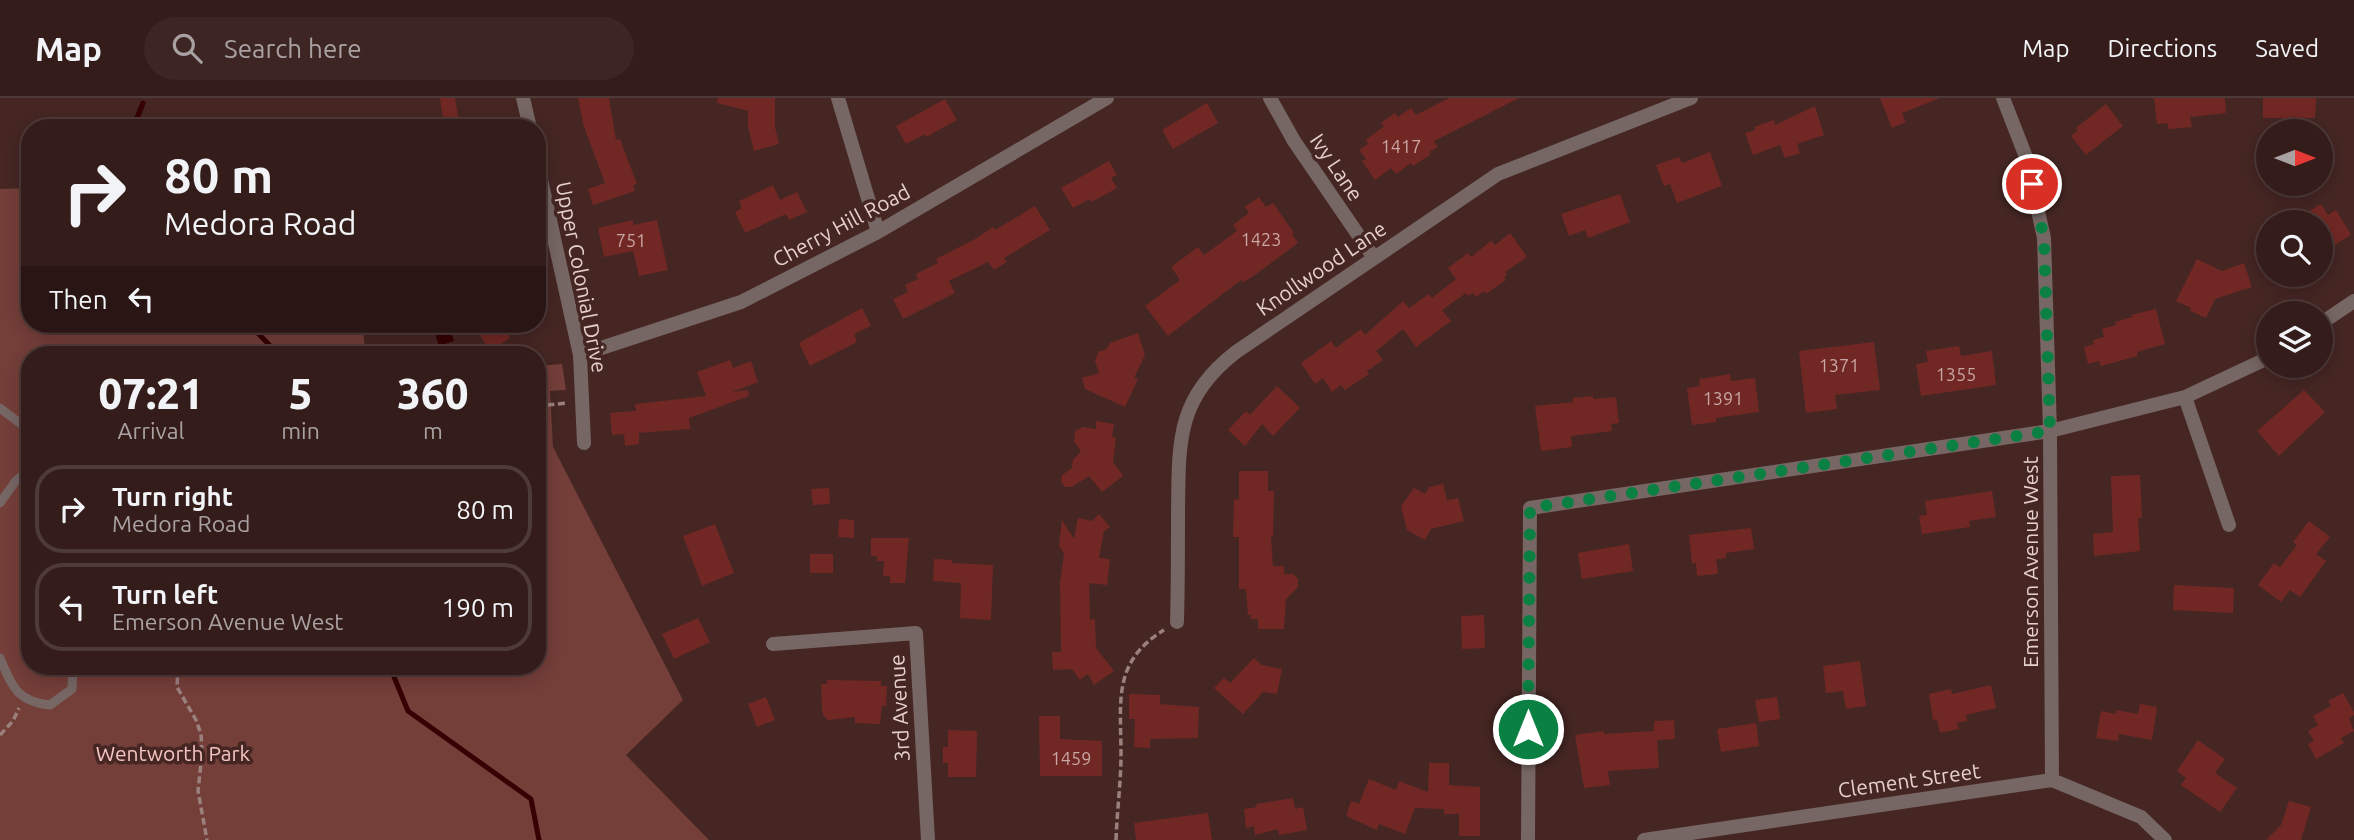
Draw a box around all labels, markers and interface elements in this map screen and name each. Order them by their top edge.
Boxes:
search box [144,17,634,80]
icon: search [168,29,206,67]
text: Map [35,30,102,67]
text: Search here [224,34,362,63]
text: Map [2022,35,2069,62]
text: Directions [2107,35,2217,62]
text: Saved [2255,35,2319,62]
north arrow [2256,119,2333,196]
map controls [2256,119,2333,378]
street label: Ivy Lane [1306,129,1368,205]
house number: 1417 [1381,136,1421,156]
icon: right [49,147,140,238]
text: 80 m [164,147,273,202]
pin [2002,154,2062,214]
icon: arrive [2013,165,2051,203]
street label: Upper Colonial Drive [552,179,612,375]
street label: Cherry Hill Road [768,179,914,271]
text: Medora Road [164,205,357,241]
button: search [2256,210,2333,287]
street label: Knollwood Lane [1252,216,1390,320]
house number: 1423 [1241,229,1281,249]
house number: 751 [616,230,646,250]
icon: left [122,280,160,318]
text: Then [49,285,108,314]
button: layers [2256,301,2333,378]
house number: 1371 [1819,355,1859,375]
house number: 1355 [1936,364,1976,384]
text: 07:21 [99,370,204,417]
text: 5 [289,370,312,417]
text: 360 [397,370,468,417]
house number: 1391 [1703,388,1743,408]
text: Arrival [118,418,185,443]
text: min [281,418,320,443]
text: m [423,418,443,443]
street label: Emerson Avenue West [2018,456,2042,668]
text: Turn right [112,482,233,511]
icon: right [53,490,91,528]
text: 80 m [456,495,514,524]
text: Medora Road [112,511,250,536]
text: Turn left [112,580,218,609]
icon: left [53,588,91,626]
text: 190 m [442,593,514,622]
text: Emerson Avenue West [112,609,343,634]
street label: 3rd Avenue [884,654,914,762]
position arrow [1491,692,1565,766]
park label: Wentworth Park [96,741,251,765]
house number: 1459 [1051,748,1091,768]
street label: Clement Street [1836,758,1982,802]

